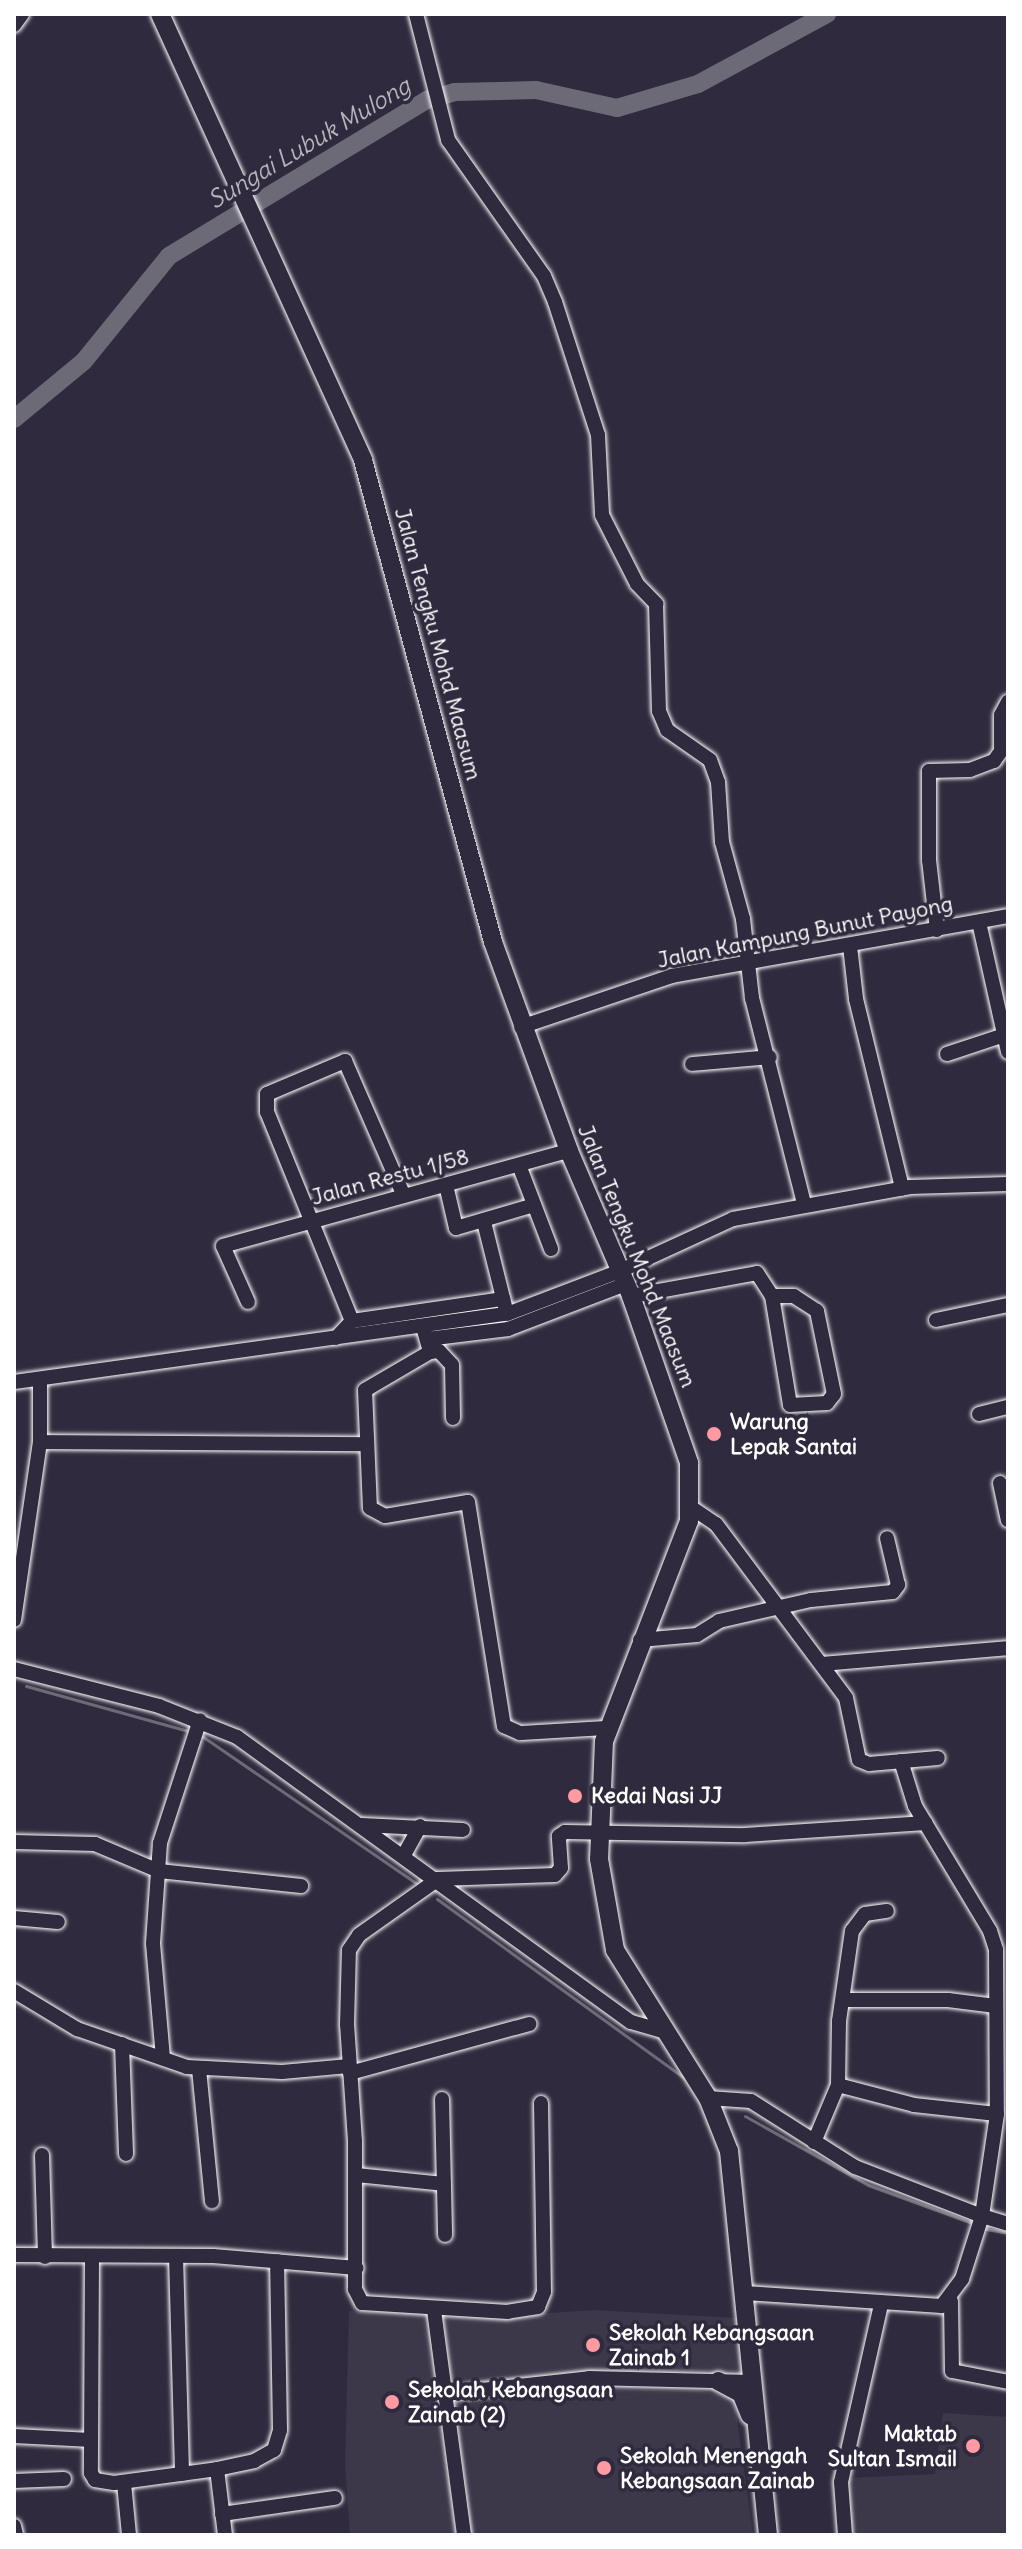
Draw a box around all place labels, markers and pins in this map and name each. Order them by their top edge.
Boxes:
place label: Warung Lepak Santai [730,1408,857,1460]
marker: Warung Lepak Santai [705,1425,723,1443]
place label: Kedai Nasi JJ [591,1783,722,1809]
marker: Kedai Nasi JJ [566,1787,584,1805]
place label: Sekolah Kebangsaan Zainab 1 [609,2319,814,2370]
marker: Sekolah Kebangsaan Zainab 1 [584,2336,602,2354]
place label: Sekolah Kebangsaan Zainab (2) [408,2376,613,2428]
marker: Sekolah Kebangsaan Zainab (2) [383,2393,401,2411]
place label: Maktab Sultan Ismail [828,2420,957,2472]
marker: Maktab Sultan Ismail [964,2437,982,2455]
place label: Sekolah Menengah Kebangsaan Zainab [620,2442,815,2494]
marker: Sekolah Menengah Kebangsaan Zainab [595,2459,613,2477]

